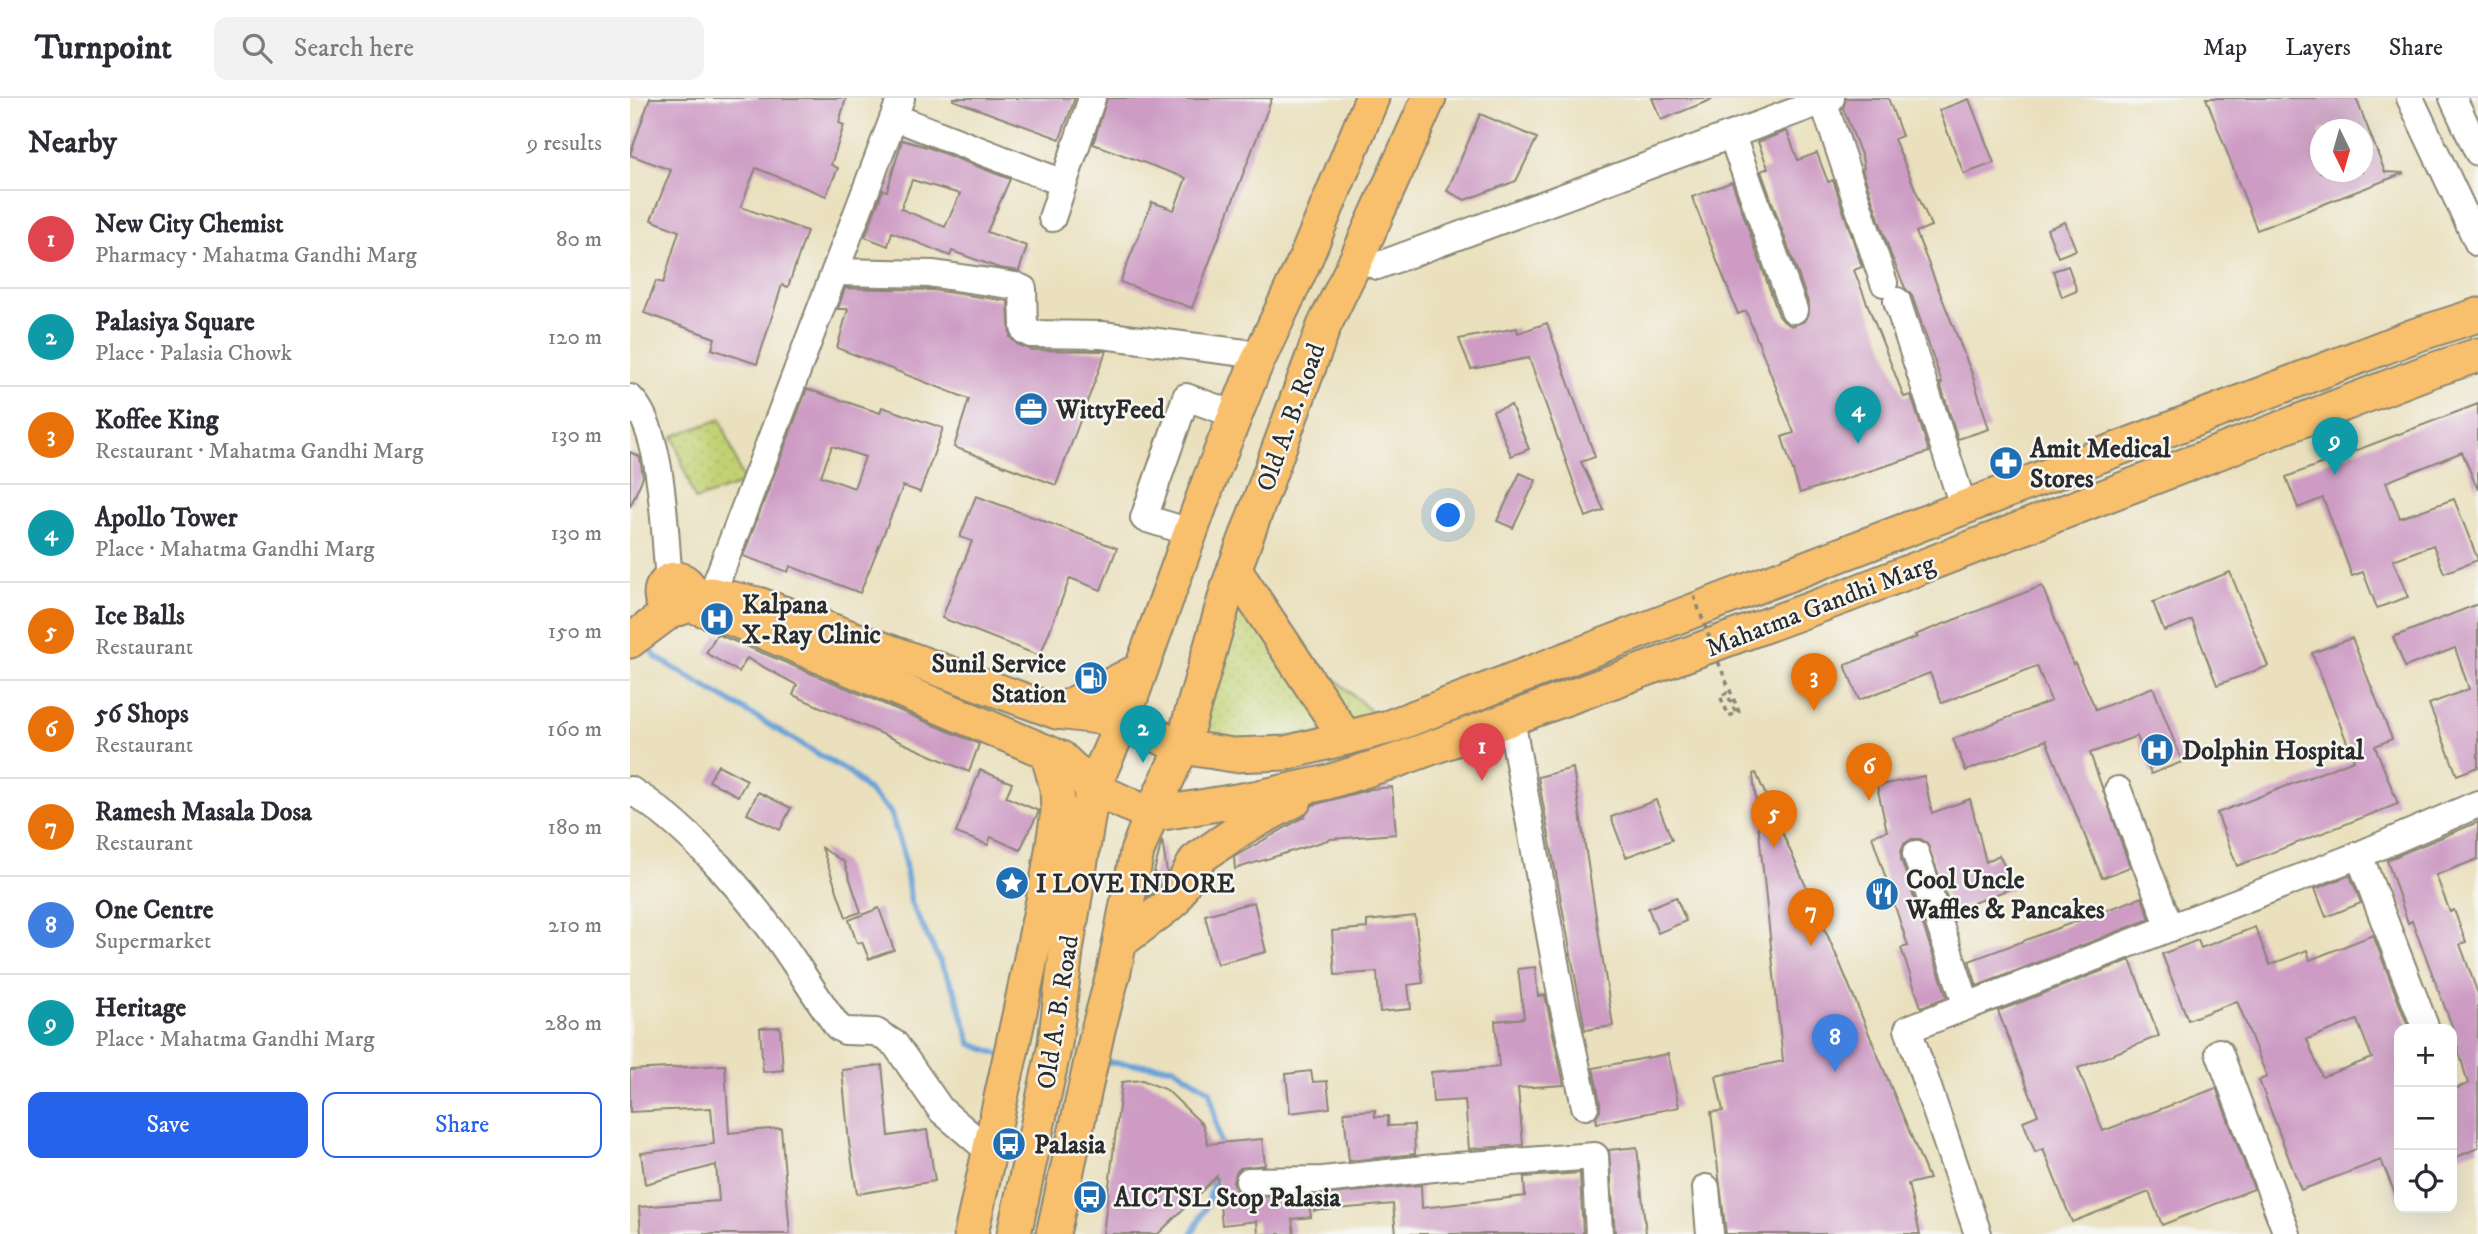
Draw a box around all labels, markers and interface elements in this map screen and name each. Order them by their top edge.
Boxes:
search box [214,17,704,80]
text: Turnpoint [35,28,172,69]
icon: search [238,29,276,67]
text: Search here [294,32,414,65]
text: Map [2203,33,2247,63]
text: Layers [2285,33,2351,63]
text: Share [2389,33,2443,63]
north arrow [2310,119,2373,182]
text: Nearby [28,125,117,162]
text: 9 results [527,129,602,158]
text: New City Chemist [95,208,284,241]
text: 1 [47,225,55,254]
text: 80 m [556,225,602,254]
text: Pharmacy · Mahatma Gandhi Marg [95,241,417,270]
text: Palasiya Square [95,306,255,339]
text: 2 [45,323,57,352]
text: 120 m [548,323,602,352]
text: Place · Palasia Chowk [95,339,292,368]
street label: Old A. B. Road [1249,339,1333,496]
pin: 4 [1835,386,1881,444]
office icon: WittyFeed [1012,390,1050,428]
place label: WittyFeed [1055,394,1166,427]
text: Koffee King [95,404,218,437]
pin: 9 [2312,417,2358,475]
text: 3 [47,421,55,450]
text: 130 m [550,421,602,450]
place label: Amit Medical Stores [2029,433,2172,496]
text: Restaurant · Mahatma Gandhi Marg [95,437,423,466]
pharmacy icon: Amit Medical Stores [1987,444,2025,482]
your location [1431,498,1465,532]
text: Apollo Tower [95,502,237,535]
text: 4 [44,519,58,548]
text: 130 m [550,519,602,548]
text: Place · Mahatma Gandhi Marg [95,535,374,564]
street label: Mahatma Gandhi Marg [1701,547,1940,665]
place label: Kalpana X-Ray Clinic [742,589,881,652]
text: Ice Balls [95,600,185,633]
hospital icon: Kalpana X-Ray Clinic [698,600,736,638]
text: 5 [45,617,57,646]
text: 150 m [548,617,602,646]
text: Restaurant [95,633,193,662]
place label: Sunil Service Station [932,648,1066,711]
pin: 3 [1791,653,1837,711]
fuel station icon: Sunil Service Station [1072,659,1110,697]
text: 56 Shops [95,698,189,731]
pin: 2 [1120,705,1166,763]
text: 6 [45,715,57,744]
text: 160 m [547,715,602,744]
pin: 1 [1459,723,1505,781]
text: Restaurant [95,731,193,760]
hospital icon: Dolphin Hospital [2138,731,2176,769]
place label: Dolphin Hospital [2182,735,2365,768]
pin: 6 [1846,743,1892,801]
pin: 5 [1751,790,1797,848]
text: Ramesh Masala Dosa [95,796,312,829]
text: 7 [45,813,57,842]
text: 180 m [547,813,602,842]
text: Restaurant [95,829,193,858]
place icon: I LOVE INDORE [993,864,1031,902]
place label: Cool Uncle Waffles & Pancakes [1905,864,2105,927]
place label: I LOVE INDORE [1036,868,1235,901]
restaurant icon: Cool Uncle Waffles & Pancakes [1863,875,1901,913]
pin: 7 [1788,888,1834,946]
text: One Centre [95,894,214,927]
text: 8 [45,911,57,940]
text: 210 m [548,911,602,940]
text: Supermarket [95,927,211,956]
street label: Old A. B. Road [1030,933,1087,1092]
text: Heritage [95,992,186,1025]
text: 9 [45,1009,57,1038]
text: 280 m [545,1009,602,1038]
pin: 8 [1812,1014,1858,1072]
map controls [2394,1024,2457,1213]
button: + [2394,1024,2457,1087]
text: Place · Mahatma Gandhi Marg [95,1025,374,1054]
button: − [2394,1087,2457,1150]
button: Save [28,1092,308,1158]
button: Share [322,1092,602,1158]
bus stop icon: Palasia [990,1125,1028,1163]
place label: Palasia [1034,1129,1106,1162]
button: locate [2394,1150,2457,1213]
bus stop icon: AICTSL Stop Palasia [1071,1178,1109,1216]
place label: AICTSL Stop Palasia [1113,1182,1342,1215]

